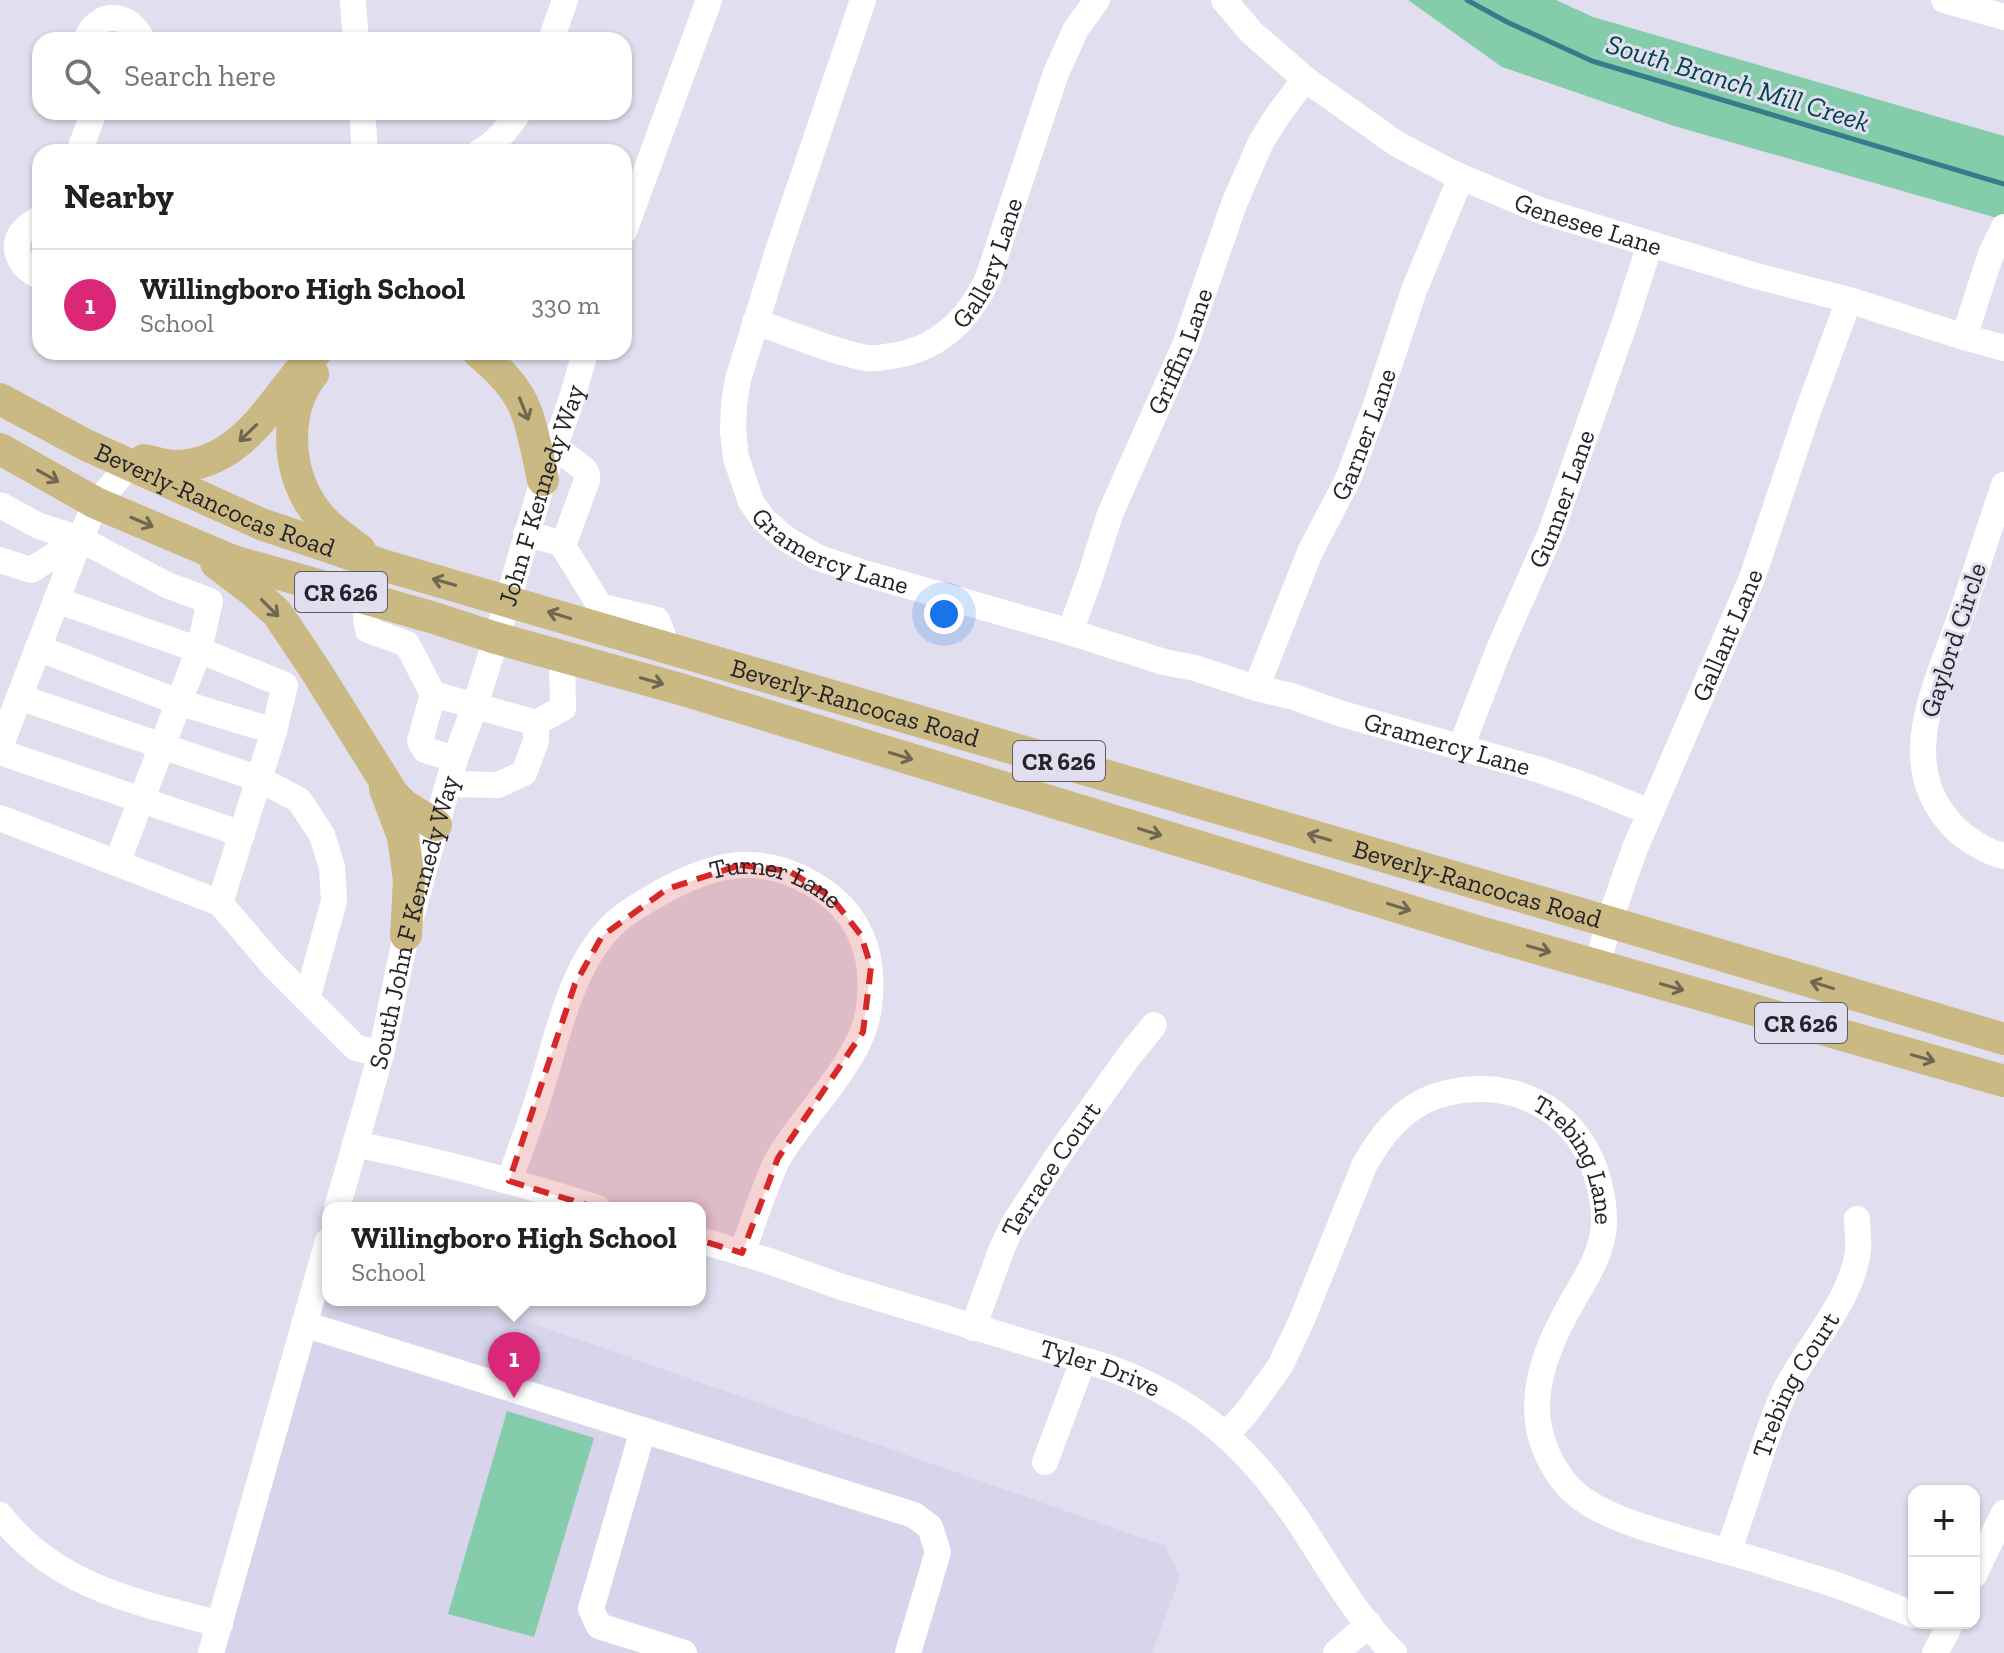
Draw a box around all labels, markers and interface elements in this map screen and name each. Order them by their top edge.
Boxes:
water label: South Branch Mill Creek [1602,27,1874,139]
search box [32,32,632,120]
icon: search [60,54,104,98]
text: Search here [124,58,276,94]
text: Nearby [64,176,174,217]
street label: Genesee Lane [1509,185,1666,262]
street label: Gallery Lane [945,193,1030,335]
text: Willingboro High School [140,271,465,307]
street label: Griffin Lane [1140,284,1220,419]
text: 1 [85,289,95,321]
text: 330 m [531,289,600,321]
text: School [140,307,214,339]
street label: Garner Lane [1324,364,1403,506]
street label: John F Kennedy Way [491,380,591,610]
one-way arrow [518,396,532,420]
one-way arrow [239,423,258,442]
street label: Gunner Lane [1521,425,1602,573]
street label: Beverly-Rancocas Road [90,435,339,564]
one-way arrow [36,468,59,484]
street label: Gramercy Lane [745,502,913,601]
one-way arrow [129,516,154,531]
street label: Gaylord Circle [1913,559,1993,721]
street label: Gallant Lane [1684,565,1770,706]
road number: CR 626 [295,572,387,612]
one-way arrow [431,574,457,589]
your location [924,594,964,634]
one-way arrow [260,598,279,617]
one-way arrow [547,607,572,621]
street label: Beverly-Rancocas Road [727,651,983,754]
one-way arrow [639,674,665,689]
street label: Gramercy Lane [1360,705,1534,783]
road number: CR 626 [1013,741,1105,781]
one-way arrow [888,749,914,764]
street label: South John F Kennedy Way [361,771,466,1073]
one-way arrow [1137,826,1162,840]
one-way arrow [1307,829,1333,844]
street label: Beverly-Rancocas Road [1349,832,1605,935]
street label: Turner Lane [706,849,849,915]
one-way arrow [1386,901,1411,916]
one-way arrow [1525,942,1551,957]
one-way arrow [1809,977,1835,992]
one-way arrow [1659,980,1685,995]
road number: CR 626 [1755,1003,1847,1043]
one-way arrow [1909,1051,1935,1066]
street label: Trebing Lane [1527,1087,1620,1225]
street label: Terrace Court [994,1095,1108,1242]
popup [322,1202,706,1306]
text: Willingboro High School [351,1220,677,1256]
text: School [351,1256,425,1288]
street label: Trebing Court [1745,1306,1847,1462]
pin: 1 [488,1332,540,1398]
street label: Tyler Drive [1036,1332,1166,1404]
map controls [1908,1485,1980,1629]
button: + [1908,1485,1980,1557]
button: − [1908,1557,1980,1629]

